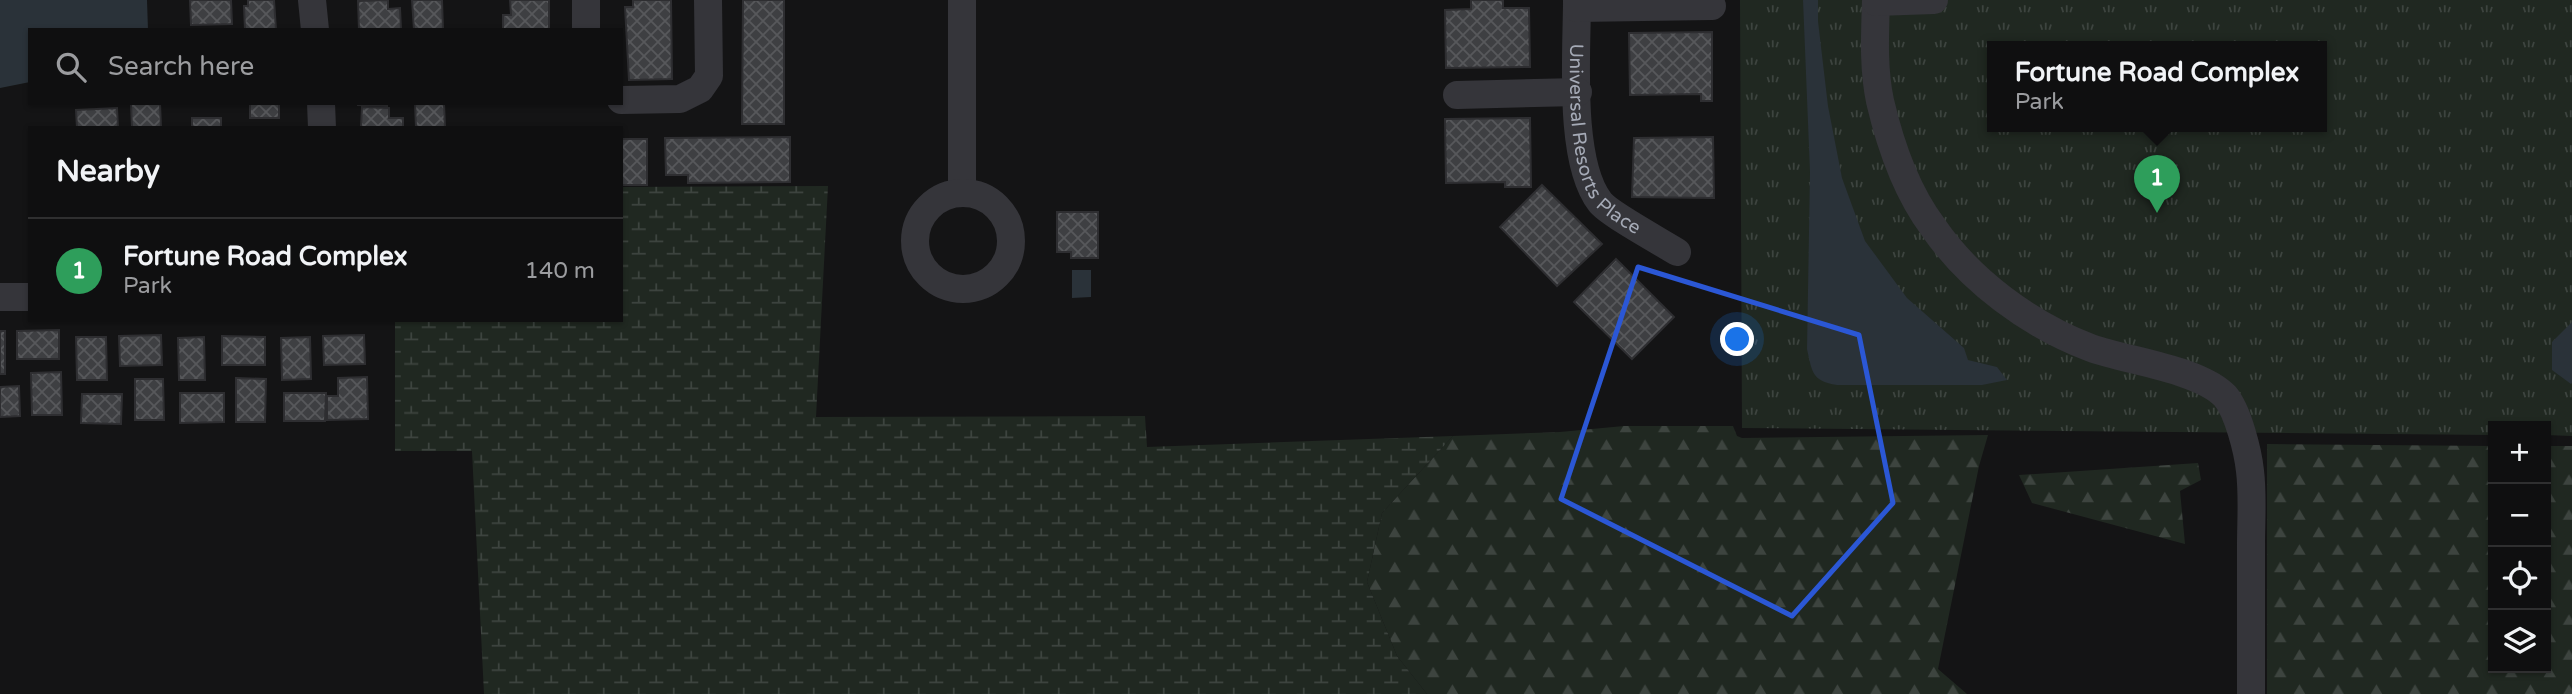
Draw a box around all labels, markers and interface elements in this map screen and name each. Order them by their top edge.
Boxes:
search box [28,28,623,105]
popup [1987,41,2327,132]
street label: Universal Resorts Place [1565,44,1645,239]
icon: search [52,48,90,86]
text: Search here [108,51,254,82]
text: Fortune Road Complex [2015,57,2299,88]
text: Park [2015,88,2064,116]
text: Nearby [56,153,160,190]
pin: 1 [2134,155,2180,213]
text: Fortune Road Complex [123,241,408,272]
text: 1 [72,257,86,285]
text: 140 m [525,257,595,285]
text: Park [123,272,172,300]
your location [1720,322,1754,356]
map controls [2488,421,2551,673]
button: + [2488,421,2551,484]
button: − [2488,484,2551,547]
button: locate [2488,547,2551,610]
button: layers [2488,610,2551,673]

